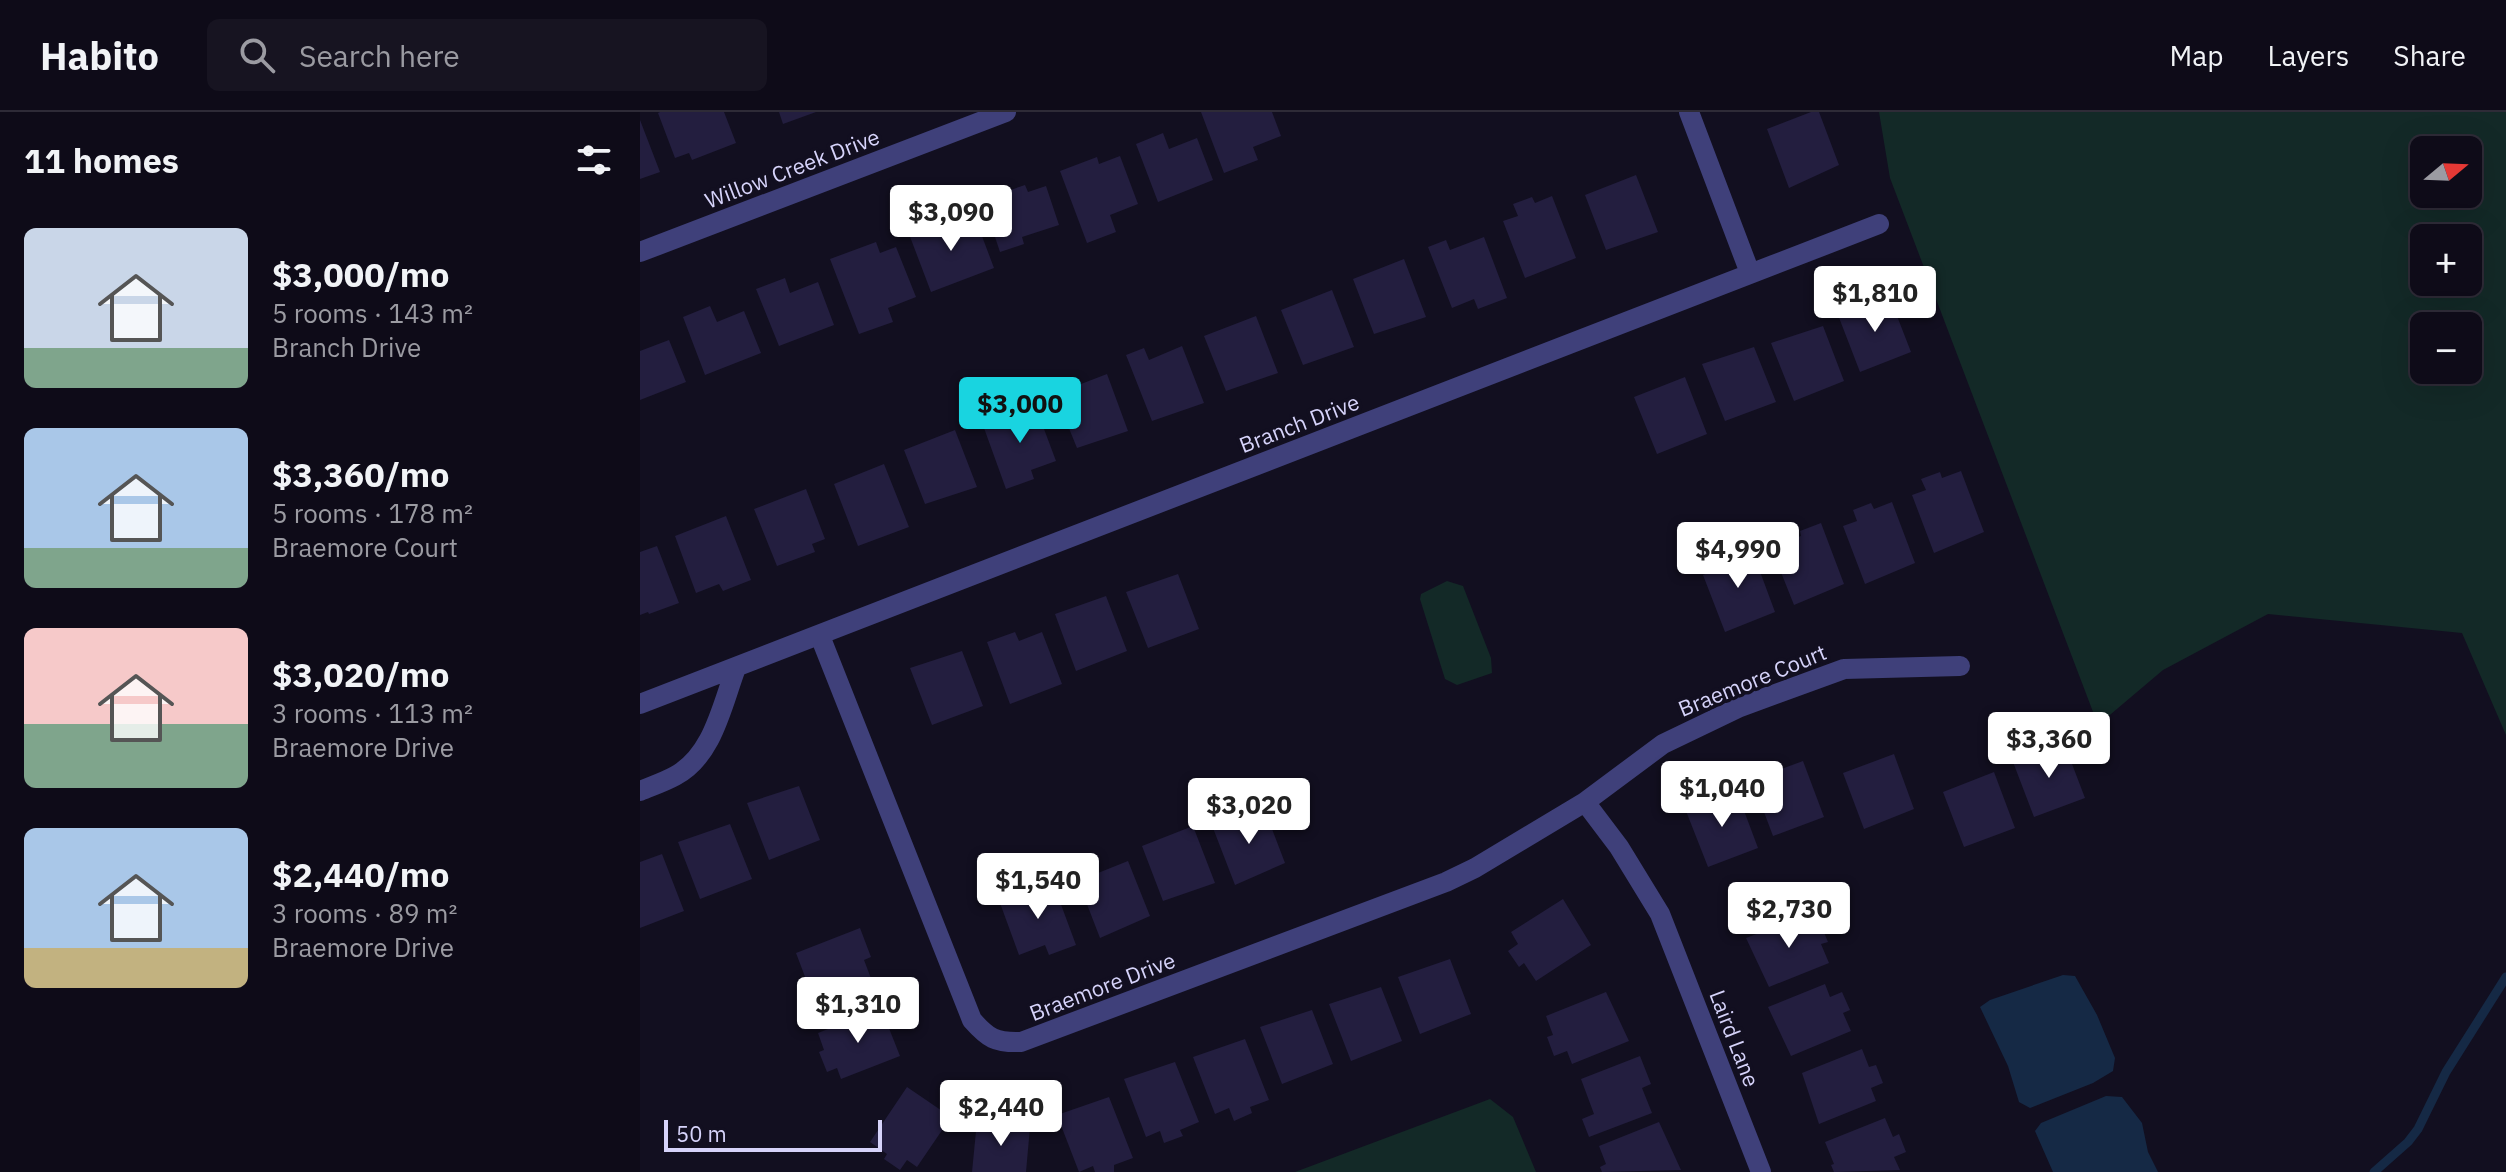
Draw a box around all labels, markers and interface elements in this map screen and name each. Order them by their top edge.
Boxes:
search box [207,19,767,91]
text: Habito [40,31,159,80]
icon: search [235,33,279,77]
text: Search here [299,36,460,75]
text: Map [2169,37,2223,74]
text: Layers [2267,37,2349,74]
text: Share [2393,37,2466,74]
street label: Willow Creek Drive [700,121,884,215]
north arrow [2410,136,2482,208]
map controls [2410,136,2482,384]
text: 11 homes [24,138,179,182]
icon: filters [572,138,616,182]
pin: $3,090 [886,185,1016,253]
text: $3,090 [908,194,994,228]
button: + [2410,224,2482,296]
text: $3,000/mo [272,252,449,296]
icon: home [88,260,184,356]
pin: $1,810 [1810,266,1940,334]
text: $1,810 [1832,275,1918,309]
text: 5 rooms · 143 m² [272,296,473,330]
button: − [2410,312,2482,384]
text: Branch Drive [272,330,421,364]
pin: $3,000 [955,377,1085,445]
text: $3,000 [977,386,1063,420]
street label: Branch Drive [1235,387,1363,459]
text: $3,360/mo [272,452,449,496]
icon: home [88,460,184,556]
text: 5 rooms · 178 m² [272,496,473,530]
pin: $4,990 [1673,522,1803,590]
text: Braemore Court [272,530,458,564]
text: $4,990 [1695,531,1781,565]
street label: Braemore Court [1674,637,1830,723]
text: $3,020/mo [272,652,449,696]
icon: home [88,660,184,756]
text: 3 rooms · 113 m² [272,696,473,730]
pin: $3,360 [1984,712,2114,780]
text: $3,360 [2006,721,2092,755]
text: Braemore Drive [272,730,454,764]
pin: $1,040 [1657,761,1787,829]
text: $1,040 [1679,770,1765,804]
pin: $3,020 [1184,778,1314,846]
text: $3,020 [1206,787,1292,821]
text: $2,440/mo [272,852,449,896]
pin: $1,540 [973,853,1103,921]
icon: home [88,860,184,956]
text: $1,540 [995,862,1081,896]
pin: $2,730 [1724,882,1854,950]
text: $2,730 [1746,891,1832,925]
text: 3 rooms · 89 m² [272,896,457,930]
text: Braemore Drive [272,930,454,964]
street label: Braemore Drive [1025,945,1179,1027]
pin: $1,310 [793,977,923,1045]
street label: Laird Lane [1703,985,1767,1091]
text: $1,310 [815,986,901,1020]
pin: $2,440 [936,1080,1066,1148]
text: $2,440 [958,1089,1044,1123]
scale bar [664,1116,882,1152]
text: 50 m [676,1119,727,1148]

